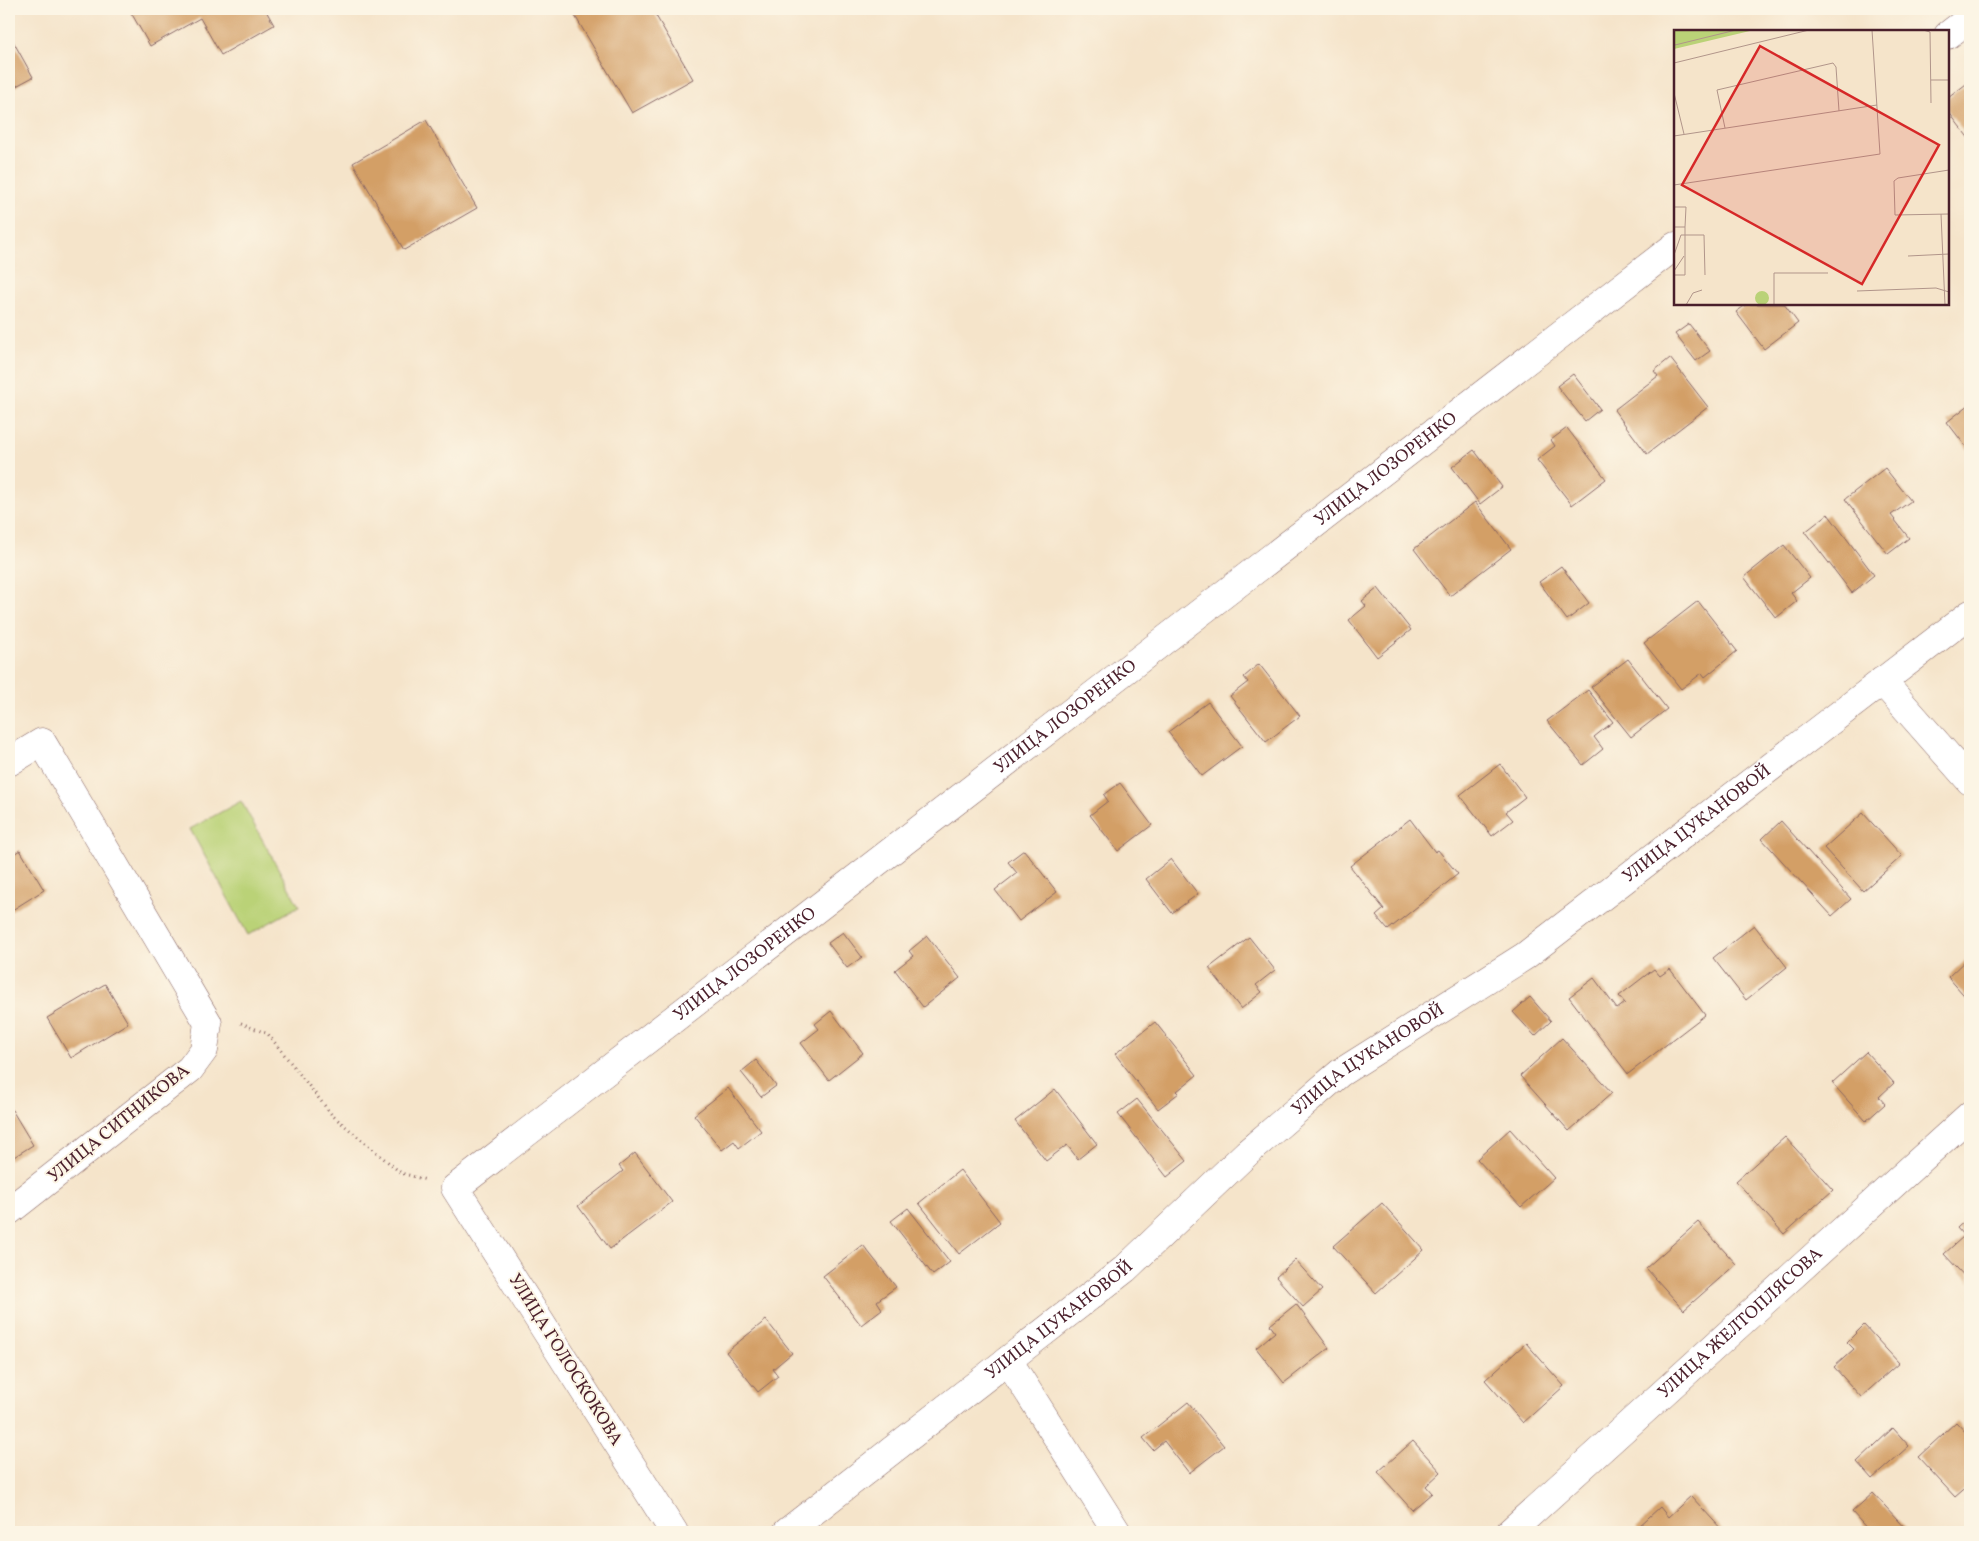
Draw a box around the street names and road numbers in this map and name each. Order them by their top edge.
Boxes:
street label: УЛИЦА ЛОЗОРЕНКО [1309,406,1463,532]
street label: УЛИЦА ЛОЗОРЕНКО [989,653,1142,780]
street label: УЛИЦА ЦУКАНОВОЙ [1617,759,1776,889]
street label: УЛИЦА ЛОЗОРЕНКО [668,901,822,1027]
street label: УЛИЦА ЦУКАНОВОЙ [1286,998,1449,1122]
street label: УЛИЦА СИТНИКОВА [43,1059,196,1189]
street label: УЛИЦА ЖЕЛТОПЛЯСОВА [1653,1242,1829,1404]
street label: УЛИЦА ЦУКАНОВОЙ [980,1255,1139,1386]
street label: УЛИЦА ГОЛОСКОКОВА [502,1269,628,1451]

